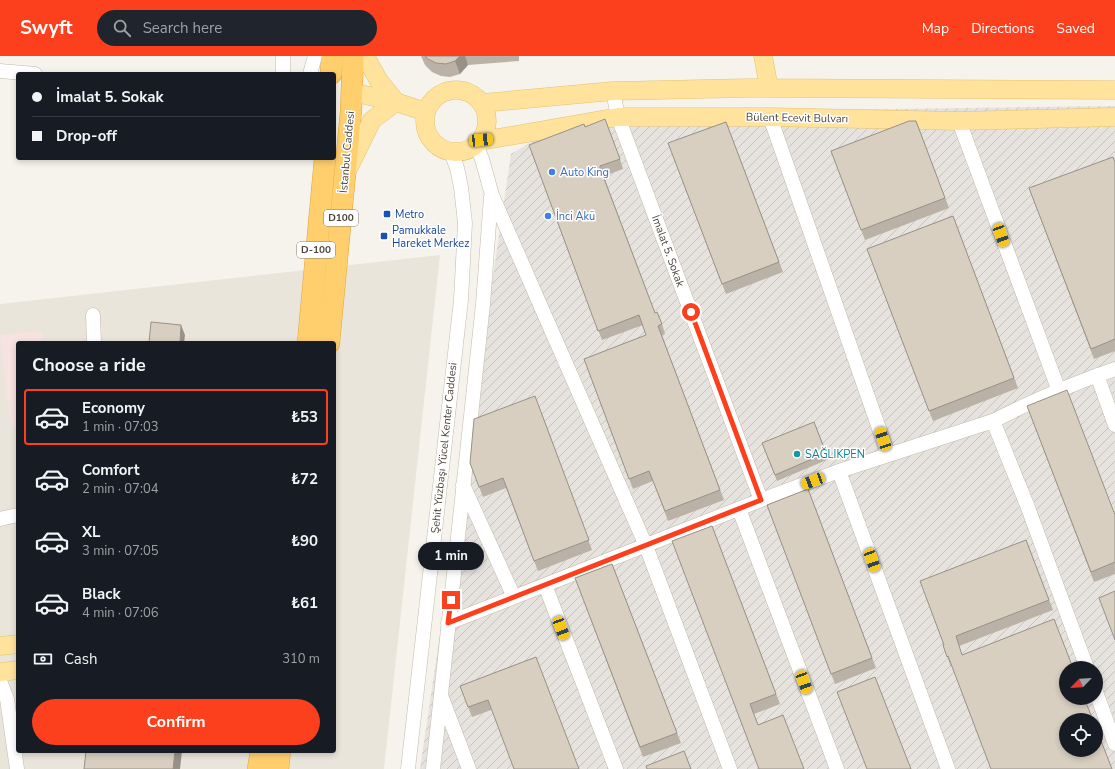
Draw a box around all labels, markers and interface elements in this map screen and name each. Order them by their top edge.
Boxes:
search box [97,10,377,46]
text: Swyft [20,15,73,41]
icon: search [111,17,133,39]
text: Search here [143,18,222,38]
text: Map [922,19,949,38]
text: Directions [971,19,1034,38]
text: Saved [1056,19,1095,38]
text: İmalat 5. Sokak [56,87,163,107]
street label: İstanbul Caddesi [336,110,358,194]
street label: Bülent Ecevit Bulvarı [746,110,848,126]
text: Drop-off [56,126,117,146]
car [468,133,494,147]
place label: Auto King [560,165,609,180]
marker: Auto King [547,167,557,177]
place label: Metro [395,207,424,222]
marker: Metro [382,209,392,219]
place label: İnci Akü [556,209,595,224]
road number: D100 [324,210,358,226]
marker: İnci Akü [543,211,553,221]
street label: İmalat 5. Sokak [648,213,688,289]
car [991,222,1011,248]
place label: Pamukkale Hareket Merkez [392,223,469,251]
marker: Pamukkale Hareket Merkez [379,231,389,241]
road number: D-100 [297,242,335,258]
route start [682,303,700,321]
text: Choose a ride [32,353,146,377]
street label: Şehit Yüzbaşı Yücel Kenter Caddesi [428,362,460,534]
text: Economy [82,398,145,418]
icon: car [34,399,70,435]
text: ₺53 [291,407,318,427]
text: 1 min · 07:03 [82,418,158,436]
car [873,426,893,452]
place label: SAĞLIKPEN [805,446,865,462]
marker: SAĞLIKPEN [792,449,802,459]
text: Comfort [82,460,139,480]
icon: car [34,461,70,497]
text: ₺72 [291,469,318,489]
car [800,471,826,491]
text: 2 min · 07:04 [82,480,158,498]
text: XL [82,522,101,542]
icon: car [34,523,70,559]
text: ₺90 [291,531,318,551]
text: 3 min · 07:05 [82,542,158,560]
callout: 1 min [418,542,484,570]
text: 1 min [434,547,468,565]
car [862,547,882,573]
text: Black [82,584,120,604]
icon: car [34,585,70,621]
route end [442,591,460,609]
text: ₺61 [291,593,318,613]
text: 4 min · 07:06 [82,604,158,622]
car [551,615,571,641]
icon: cash [32,648,54,670]
text: Cash [64,649,98,669]
text: 310 m [282,650,320,668]
north arrow [1059,661,1103,705]
map controls [1059,661,1103,757]
car [794,669,814,695]
button: Confirm [32,699,320,745]
button: locate [1059,713,1103,757]

